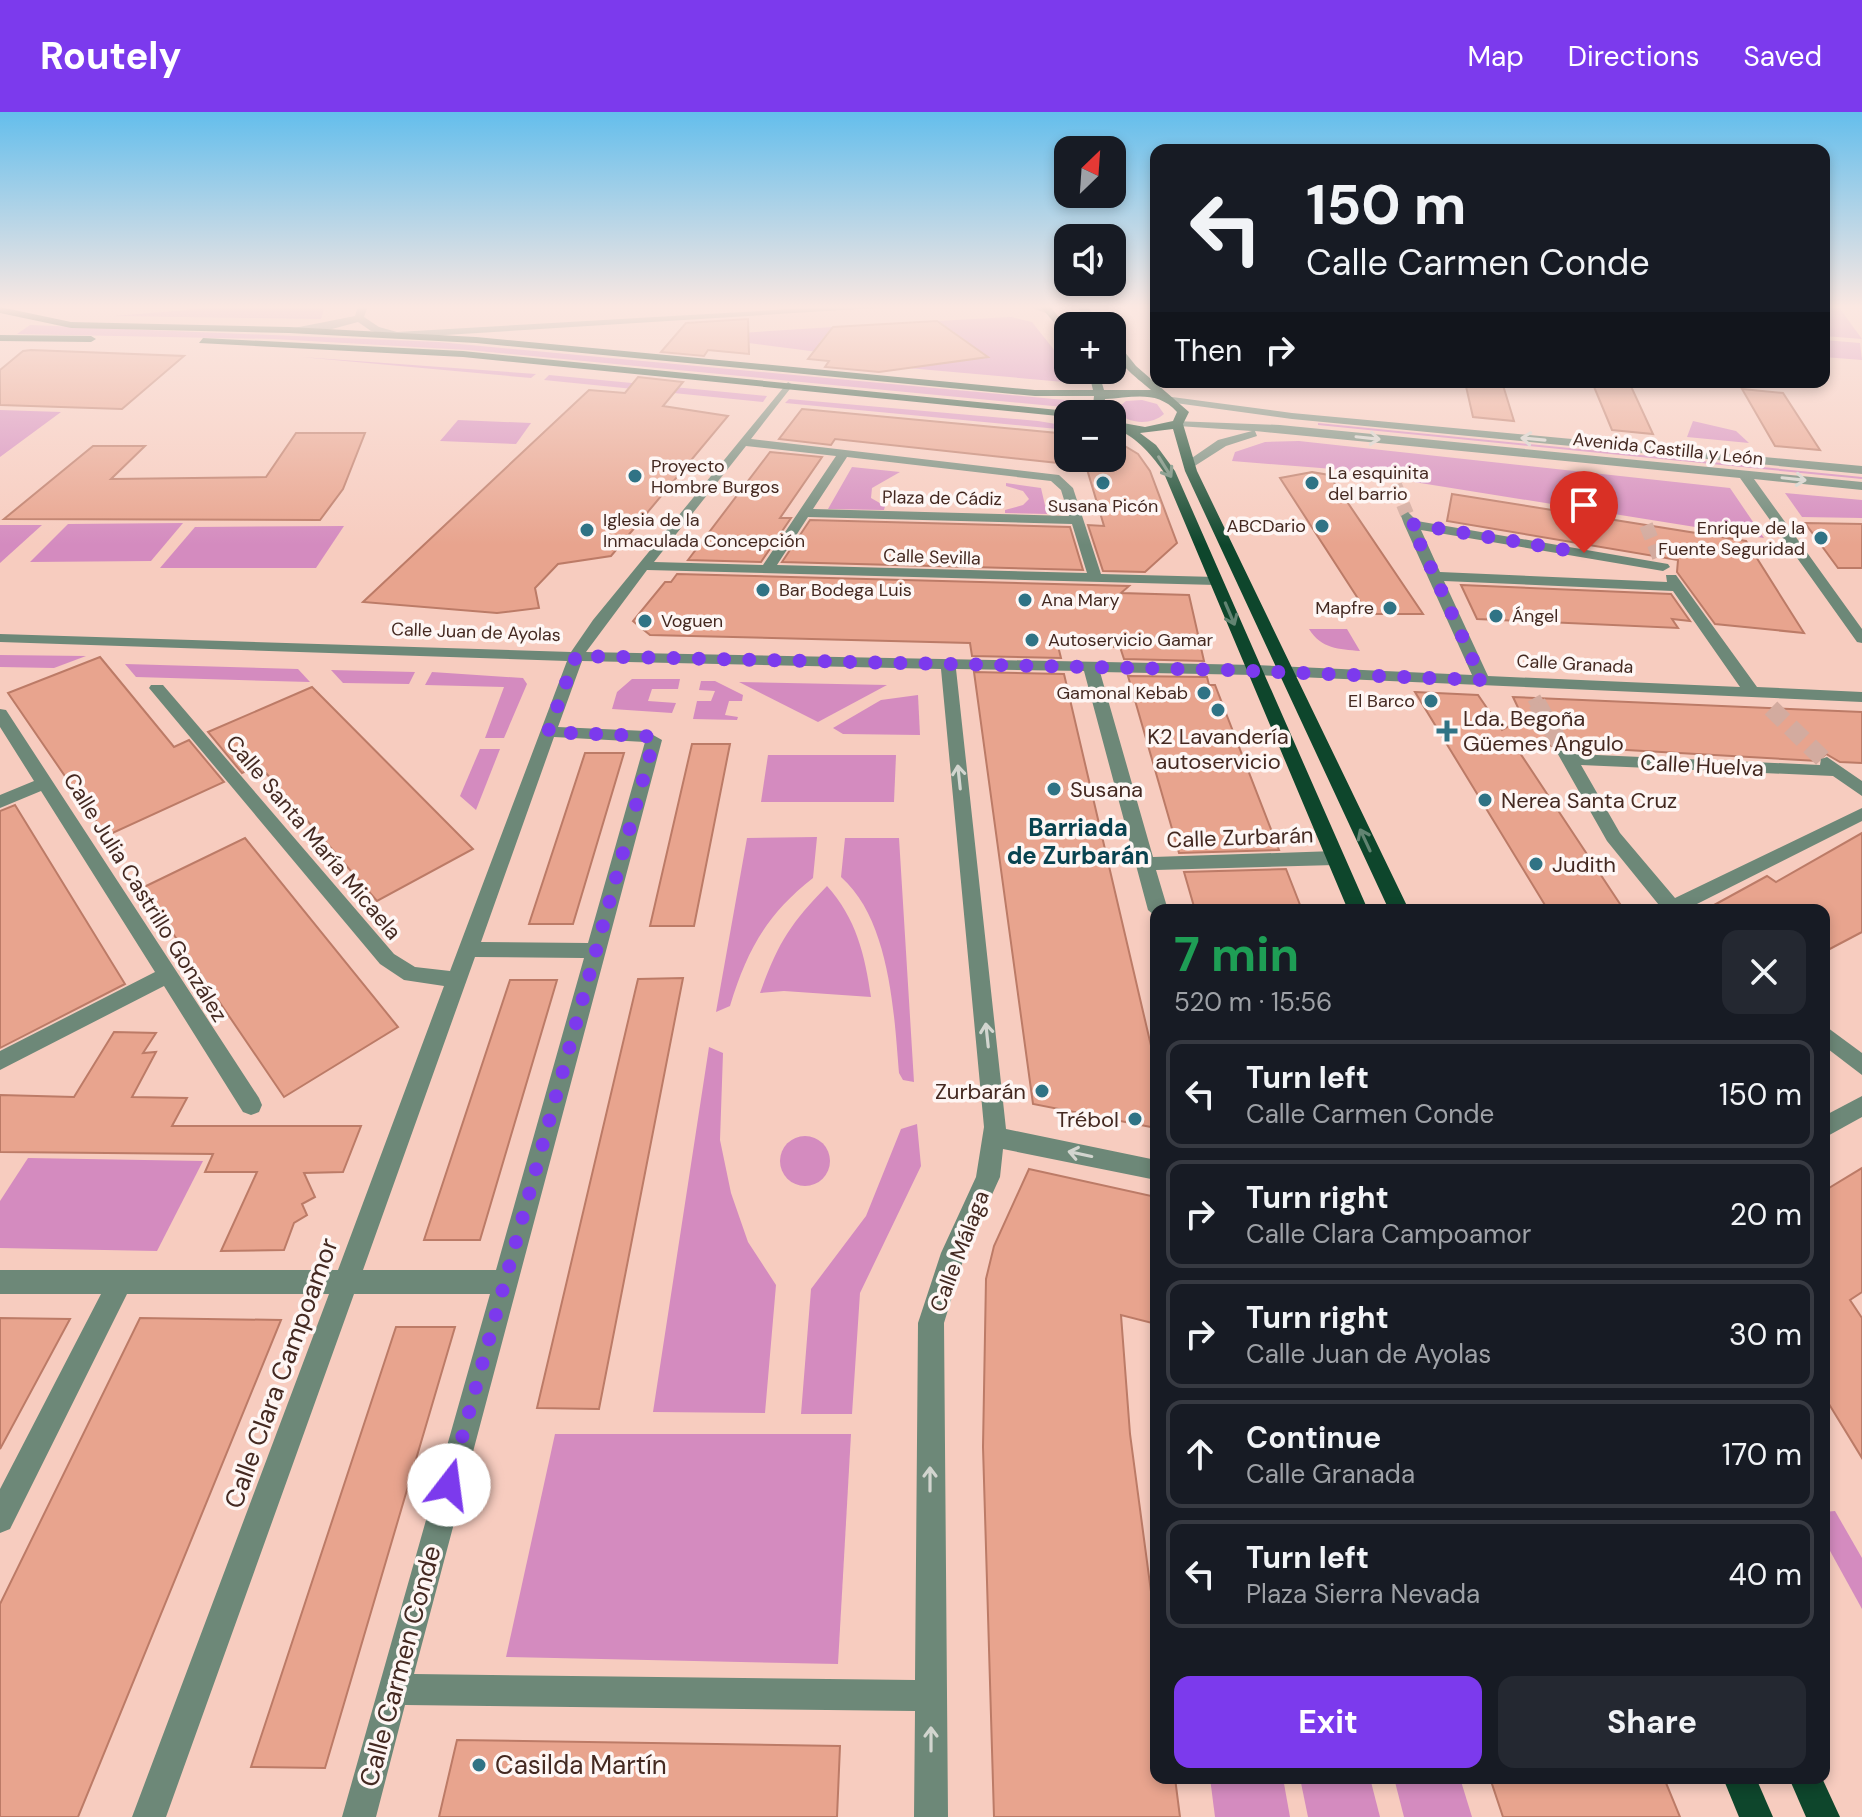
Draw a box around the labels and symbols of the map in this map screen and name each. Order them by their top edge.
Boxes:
north arrow [1054,136,1126,208]
street label: Avenida Castilla y León [1572,427,1764,471]
one-way arrow [1354,430,1381,445]
one-way arrow [1521,431,1547,446]
place label: Proyecto Hombre Burgos [651,454,780,499]
one-way arrow [1157,455,1173,478]
place label: La esquinita del barrio [1328,461,1429,506]
marker: Proyecto Hombre Burgos [626,467,644,485]
pin [1550,471,1618,553]
one-way arrow [1780,472,1807,487]
marker: Susana Picón [1094,474,1112,492]
marker: La esquinita del barrio [1303,474,1321,492]
street label: Plaza de Cádiz [882,485,1002,511]
place label: Susana Picón [1048,494,1158,518]
place label: Iglesia de la Inmaculada Concepción [603,508,805,553]
place label: ABCDario [1226,514,1306,538]
place label: Enrique de la Fuente Seguridad [1658,516,1805,561]
marker: ABCDario [1313,517,1331,535]
marker: Iglesia de la Inmaculada Concepción [578,521,596,539]
marker: Enrique de la Fuente Seguridad [1812,529,1830,547]
street label: Calle Sevilla [883,543,981,571]
place label: Bar Bodega Luis [779,578,912,602]
marker: Bar Bodega Luis [754,581,772,599]
place label: Ana Mary [1041,588,1119,612]
marker: Ana Mary [1016,591,1034,609]
place label: Mapfre [1315,596,1374,620]
marker: Mapfre [1381,599,1399,617]
one-way arrow [1224,601,1239,626]
place label: Ángel [1512,604,1558,628]
marker: Ángel [1487,607,1505,625]
place label: Voguen [661,609,723,633]
marker: Voguen [636,612,654,630]
street label: Calle Juan de Ayolas [391,617,561,647]
place label: Autoservicio Gamar [1048,628,1214,652]
marker: Autoservicio Gamar [1023,631,1041,649]
street label: Calle Granada [1516,649,1634,679]
place label: Gamonal Kebab [1056,681,1188,705]
marker: Gamonal Kebab [1195,684,1213,702]
place label: El Barco [1348,689,1415,713]
marker: El Barco [1422,692,1440,710]
marker: K2 Lavandería autoservicio [1209,701,1227,719]
place label: Lda. Begoña Güemes Angulo [1463,704,1624,758]
place label: K2 Lavandería autoservicio [1147,722,1289,776]
marker: Lda. Begoña Güemes Angulo [1438,722,1456,740]
street label: Calle Santa María Micaela [219,729,408,946]
street label: Calle Huelva [1639,748,1765,783]
one-way arrow [952,764,967,791]
street label: Calle Julia Castrillo González [57,767,234,1027]
place label: Susana [1070,775,1143,804]
marker: Susana [1045,780,1063,798]
place label: Nerea Santa Cruz [1501,786,1677,815]
marker: Nerea Santa Cruz [1476,791,1494,809]
district label: Barriada de Zurbarán [1007,812,1149,871]
street label: Calle Zurbarán [1166,820,1314,855]
one-way arrow [1357,828,1372,852]
place label: Judith [1552,850,1616,879]
marker: Judith [1527,855,1545,873]
one-way arrow [980,1022,995,1049]
place label: Zurbarán [935,1077,1026,1106]
marker: Zurbarán [1033,1082,1051,1100]
place label: Trébol [1056,1105,1119,1134]
marker: Trébol [1126,1110,1144,1128]
one-way arrow [1067,1146,1093,1161]
street label: Calle Málaga [923,1186,996,1316]
street label: Calle Clara Campoamor [216,1233,346,1513]
position arrow [407,1443,491,1527]
one-way arrow [922,1466,938,1493]
street label: Calle Carmen Conde [351,1542,449,1790]
one-way arrow [923,1726,939,1753]
place label: Casilda Martín [495,1748,667,1782]
marker: Casilda Martín [470,1756,488,1774]

